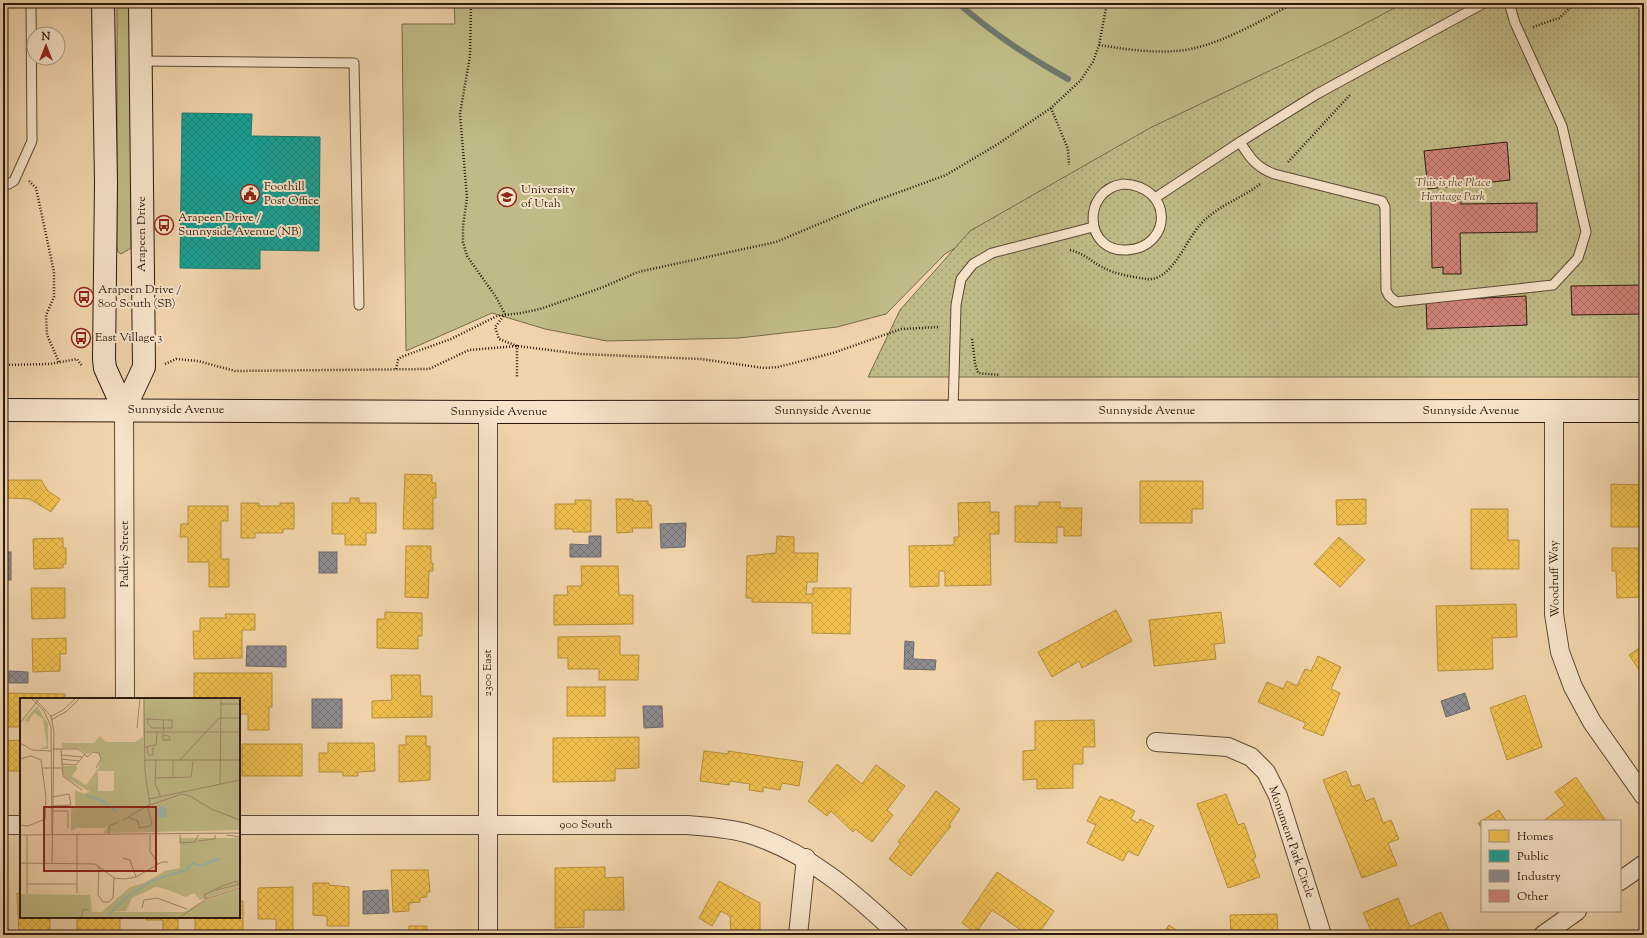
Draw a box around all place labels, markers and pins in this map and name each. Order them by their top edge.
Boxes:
place label: Foothill Post Office [264,178,320,210]
place label: University of Utah [521,181,575,213]
public building icon: Foothill Post Office [239,183,261,205]
school or university icon: University of Utah [496,186,518,208]
place label: Arapeen Drive / Sunnyside Avenue (NB) [178,209,302,241]
bus stop icon: Arapeen Drive / Sunnyside Avenue (NB) [153,214,175,236]
place label: Arapeen Drive / 800 South (SB) [98,281,181,313]
bus stop icon: Arapeen Drive / 800 South (SB) [73,286,95,308]
bus stop icon: East Village 3 [70,327,92,349]
place label: East Village 3 [95,329,163,347]

